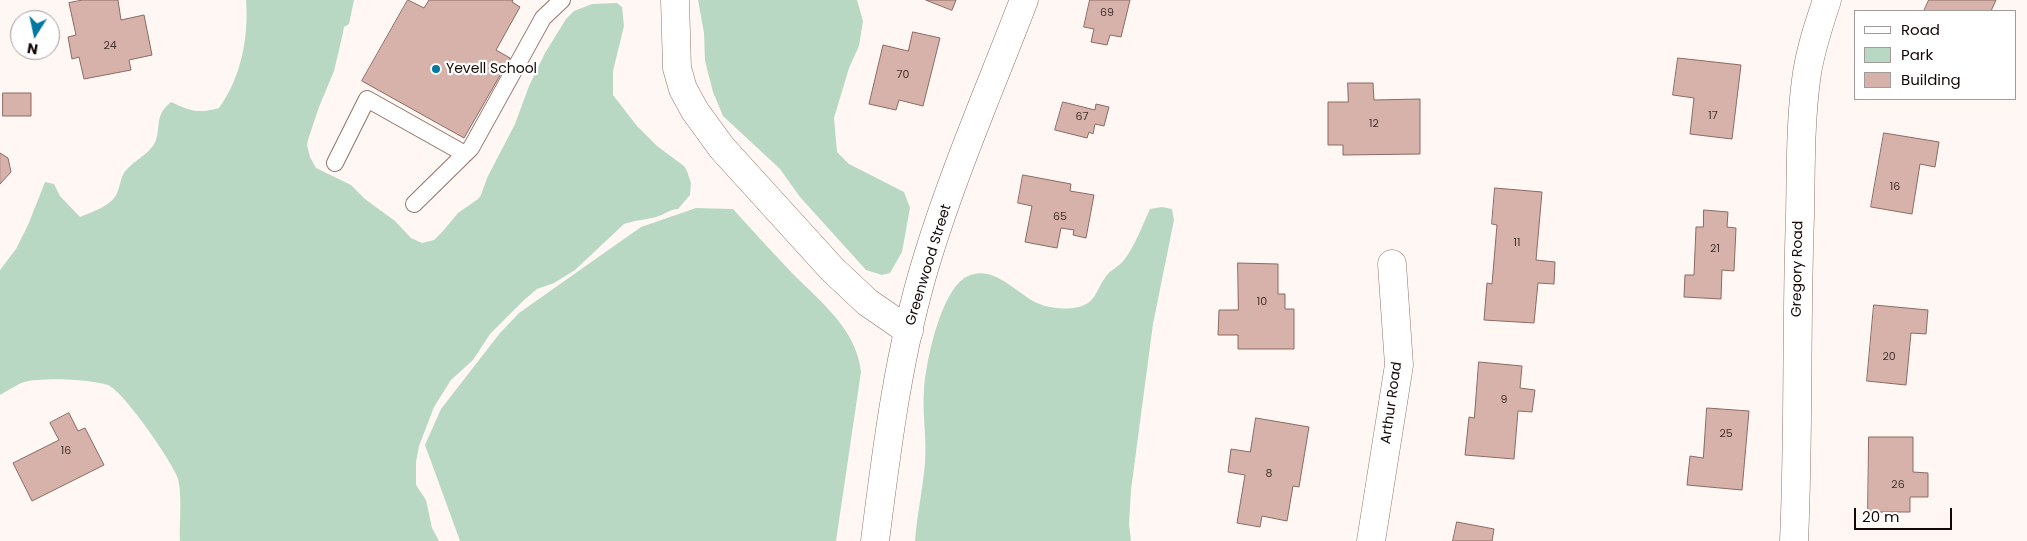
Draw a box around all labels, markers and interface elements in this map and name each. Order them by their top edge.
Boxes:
house number: 69 [1100,6,1114,20]
north arrow [10,10,60,60]
legend [1854,10,2017,100]
text: Road [1901,19,1940,40]
text: N [26,38,39,60]
house number: 24 [103,39,117,53]
text: Park [1901,44,1933,65]
place label: Yevell School [446,61,537,77]
marker: Yevell School [430,63,442,75]
house number: 70 [897,68,909,82]
text: Building [1901,69,1961,90]
house number: 17 [1708,109,1718,123]
house number: 67 [1076,110,1088,124]
house number: 12 [1369,117,1379,131]
house number: 16 [1890,180,1900,194]
street label: Greenwood Street [903,202,955,328]
house number: 65 [1053,210,1067,224]
street label: Gregory Road [1789,221,1807,317]
house number: 11 [1513,236,1521,250]
house number: 21 [1710,242,1720,256]
house number: 10 [1257,295,1267,309]
house number: 20 [1882,350,1896,364]
street label: Arthur Road [1378,361,1406,445]
house number: 9 [1501,393,1507,407]
house number: 25 [1719,427,1733,441]
house number: 16 [61,444,71,458]
house number: 8 [1266,467,1272,481]
house number: 26 [1891,478,1905,492]
scale bar [1857,498,1954,530]
text: 20 m [1862,506,1900,527]

